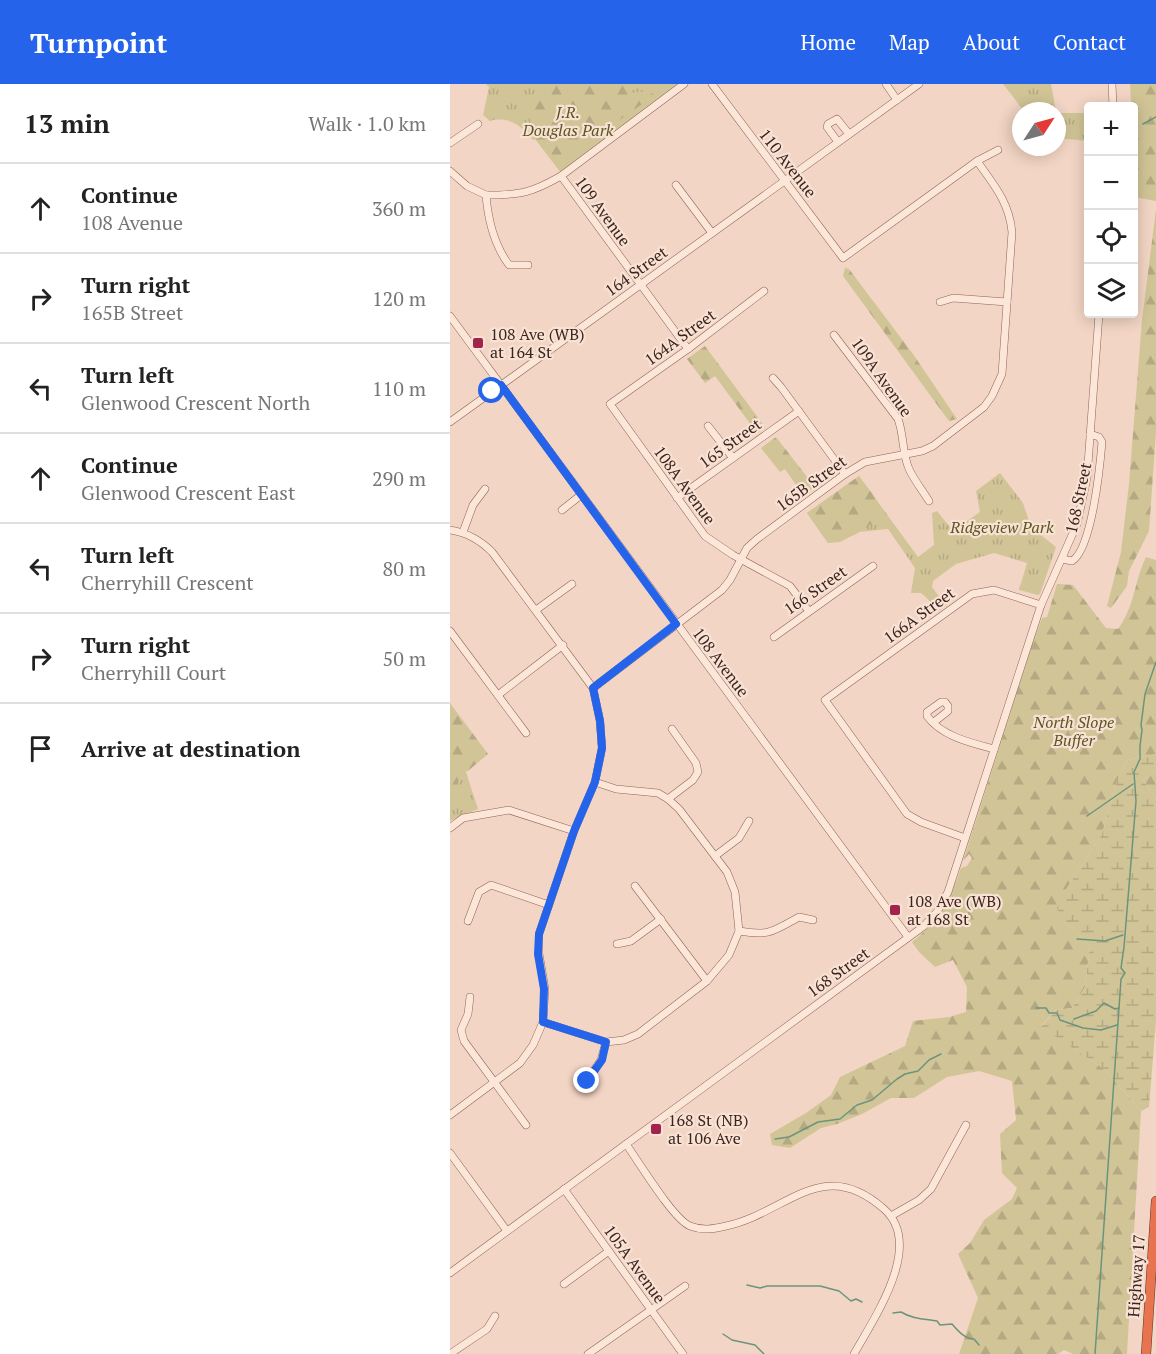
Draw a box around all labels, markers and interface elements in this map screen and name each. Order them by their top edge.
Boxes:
text: Turnpoint [30,24,168,61]
text: Home [800,28,856,56]
text: Map [889,28,930,56]
text: About [963,28,1020,56]
text: Contact [1053,28,1126,56]
park label: J.R. Douglas Park [521,101,614,141]
north arrow [1012,102,1066,156]
map controls [1084,102,1138,318]
button: + [1084,102,1138,156]
text: 13 min [24,106,110,140]
text: Walk · 1.0 km [308,110,426,137]
street label: 110 Avenue [754,124,822,202]
button: − [1084,156,1138,210]
street label: 109 Avenue [570,172,636,250]
text: Continue [81,180,178,209]
icon: ahead [24,192,57,225]
text: 360 m [372,195,426,222]
text: 108 Avenue [81,209,183,236]
button: locate [1084,210,1138,264]
street label: 164 Street [600,241,672,301]
button: layers [1084,264,1138,318]
text: Turn right [81,270,190,299]
icon: right [24,282,57,315]
text: 120 m [372,285,426,312]
text: 165B Street [81,299,184,326]
street label: 164A Street [640,304,720,370]
place label: 108 Ave (WB) at 164 St [490,323,584,363]
street label: 109A Avenue [847,333,917,421]
marker: 108 Ave (WB) at 164 St [471,336,485,350]
text: Turn left [81,360,174,389]
icon: left [24,372,57,405]
text: 110 m [372,375,426,402]
route start [478,377,504,403]
text: Glenwood Crescent North [81,389,310,416]
street label: 165 Street [694,413,766,473]
street label: 108A Avenue [649,441,721,529]
text: Continue [81,450,178,479]
street label: 165B Street [771,450,851,516]
street label: 168 Street [1060,460,1096,536]
icon: ahead [24,462,57,495]
text: 290 m [372,465,426,492]
text: Glenwood Crescent East [81,479,295,506]
park label: Ridgeview Park [949,516,1054,538]
text: Turn left [81,540,174,569]
icon: left [24,552,57,585]
text: 80 m [383,555,426,582]
street label: 166 Street [779,560,851,620]
text: Cherryhill Crescent [81,569,254,596]
street label: 166A Street [879,582,959,648]
street label: 108 Avenue [688,623,754,701]
text: Turn right [81,630,190,659]
icon: right [24,642,57,675]
text: 50 m [383,645,426,672]
text: Cherryhill Court [81,659,226,686]
park label: North Slope Buffer [1033,711,1114,751]
icon: arrive [24,732,57,765]
text: Arrive at destination [81,734,300,763]
place label: 108 Ave (WB) at 168 St [907,890,1001,930]
marker: 108 Ave (WB) at 168 St [888,903,902,917]
street label: 168 Street [802,942,874,1002]
route end [573,1067,599,1093]
place label: 168 St (NB) at 106 Ave [668,1109,748,1149]
marker: 168 St (NB) at 106 Ave [649,1122,663,1136]
street label: 105A Avenue [599,1220,671,1308]
street label: Highway 17 [1122,1234,1150,1318]

